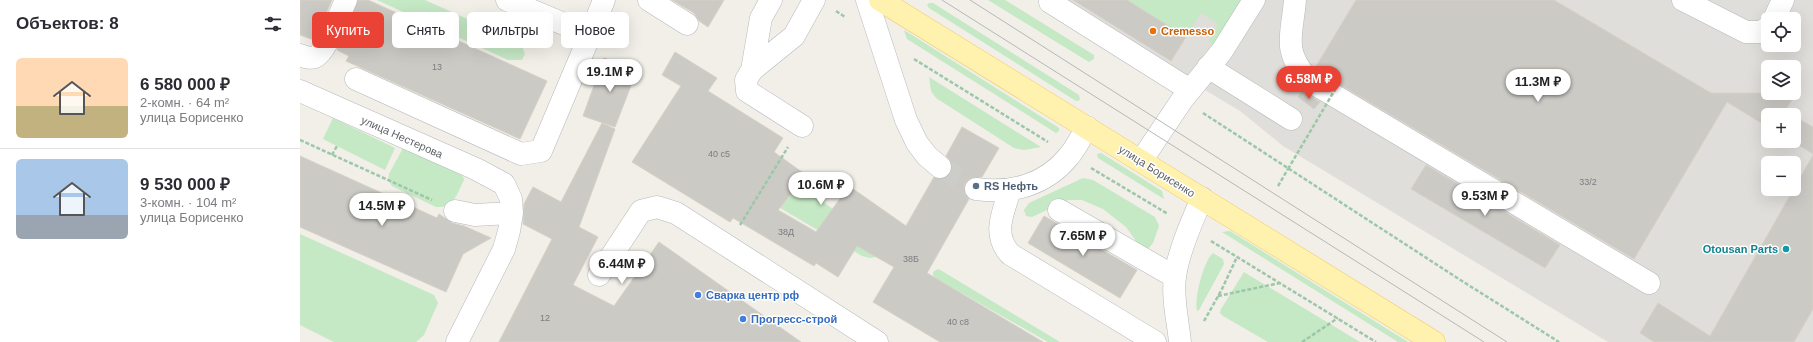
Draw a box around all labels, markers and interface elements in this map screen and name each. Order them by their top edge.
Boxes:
chip: Купить [312,12,384,48]
chip: Снять [392,12,459,48]
chip: Фильтры [467,12,553,48]
chip: Новое [561,12,629,48]
map controls [1761,12,1801,196]
button: locate [1761,12,1801,52]
icon: filters [262,13,284,35]
text: Объектов: 8 [16,14,119,33]
place label: Cremesso [1161,25,1214,37]
marker: Cremesso [1148,26,1158,36]
pin: 19.1M ₽ [573,59,647,93]
button: layers [1761,60,1801,100]
house number: 13 [432,62,442,72]
text: 19.1M ₽ [586,64,634,79]
pin: 6.58M ₽ [1272,66,1346,100]
pin: 11.3M ₽ [1501,69,1575,103]
text: 6.58M ₽ [1285,71,1333,86]
icon: home [48,74,96,122]
text: 11.3M ₽ [1515,74,1561,89]
text: 6 580 000 ₽ [140,75,230,94]
text: 2-комн. · 64 m² [140,95,229,110]
button: + [1761,108,1801,148]
text: улица Борисенко [140,110,244,125]
street label: улица Нестерова [359,114,445,161]
street label: улица Борисенко [1117,143,1197,199]
house number: 40 с5 [708,149,730,159]
button: − [1761,156,1801,196]
pin: 10.6M ₽ [784,172,858,206]
icon: home [48,175,96,223]
text: 9 530 000 ₽ [140,175,230,194]
text: 10.6M ₽ [797,177,845,192]
house number: 33/2 [1579,177,1597,187]
place label: RS Нефть [984,180,1038,192]
marker: RS Нефть [971,181,981,191]
pin: 9.53M ₽ [1448,183,1522,217]
text: 9.53M ₽ [1461,188,1509,203]
pin: 14.5M ₽ [345,193,419,227]
text: 3-комн. · 104 m² [140,195,236,210]
text: 14.5M ₽ [358,198,406,213]
text: улица Борисенко [140,210,244,225]
pin: 7.65M ₽ [1046,223,1120,257]
house number: 38Д [778,227,794,237]
text: 7.65M ₽ [1059,228,1107,243]
place label: Otousan Parts [1703,243,1778,255]
marker: Otousan Parts [1781,244,1791,254]
pin: 6.44M ₽ [585,251,659,285]
house number: 38Б [903,254,919,264]
text: 6.44M ₽ [598,256,646,271]
place label: Сварка центр рф [706,289,799,301]
marker: Сварка центр рф [693,290,703,300]
house number: 12 [540,313,550,323]
place label: Прогресс-строй [751,313,837,325]
marker: Прогресс-строй [738,314,748,324]
house number: 40 с8 [947,317,969,327]

